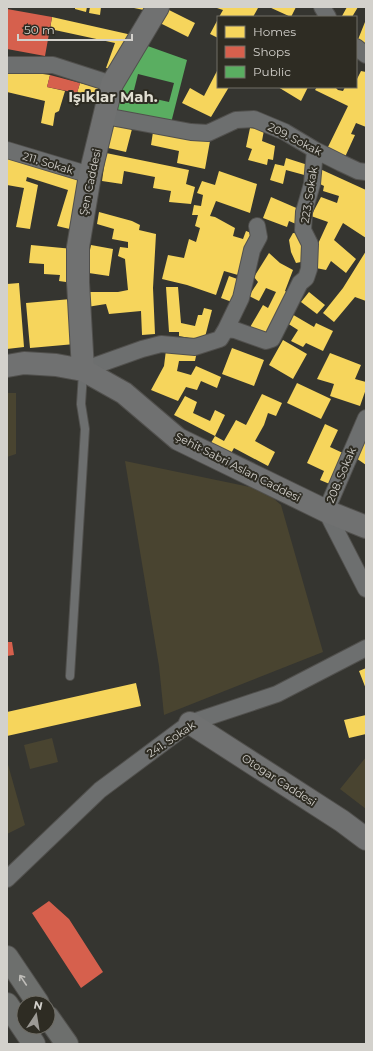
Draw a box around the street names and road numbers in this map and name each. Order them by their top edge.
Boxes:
street label: 209. Sokak [266,119,325,159]
street label: Şen Caddesi [76,147,104,217]
street label: 211. Sokak [21,149,76,178]
street label: 223. Sokak [298,165,320,224]
street label: Şehit Sabri Aslan Caddesi [173,429,303,505]
street label: 208. Sokak [323,445,359,505]
street label: 241. Sokak [144,717,198,760]
street label: Otogar Caddesi [239,751,319,809]

